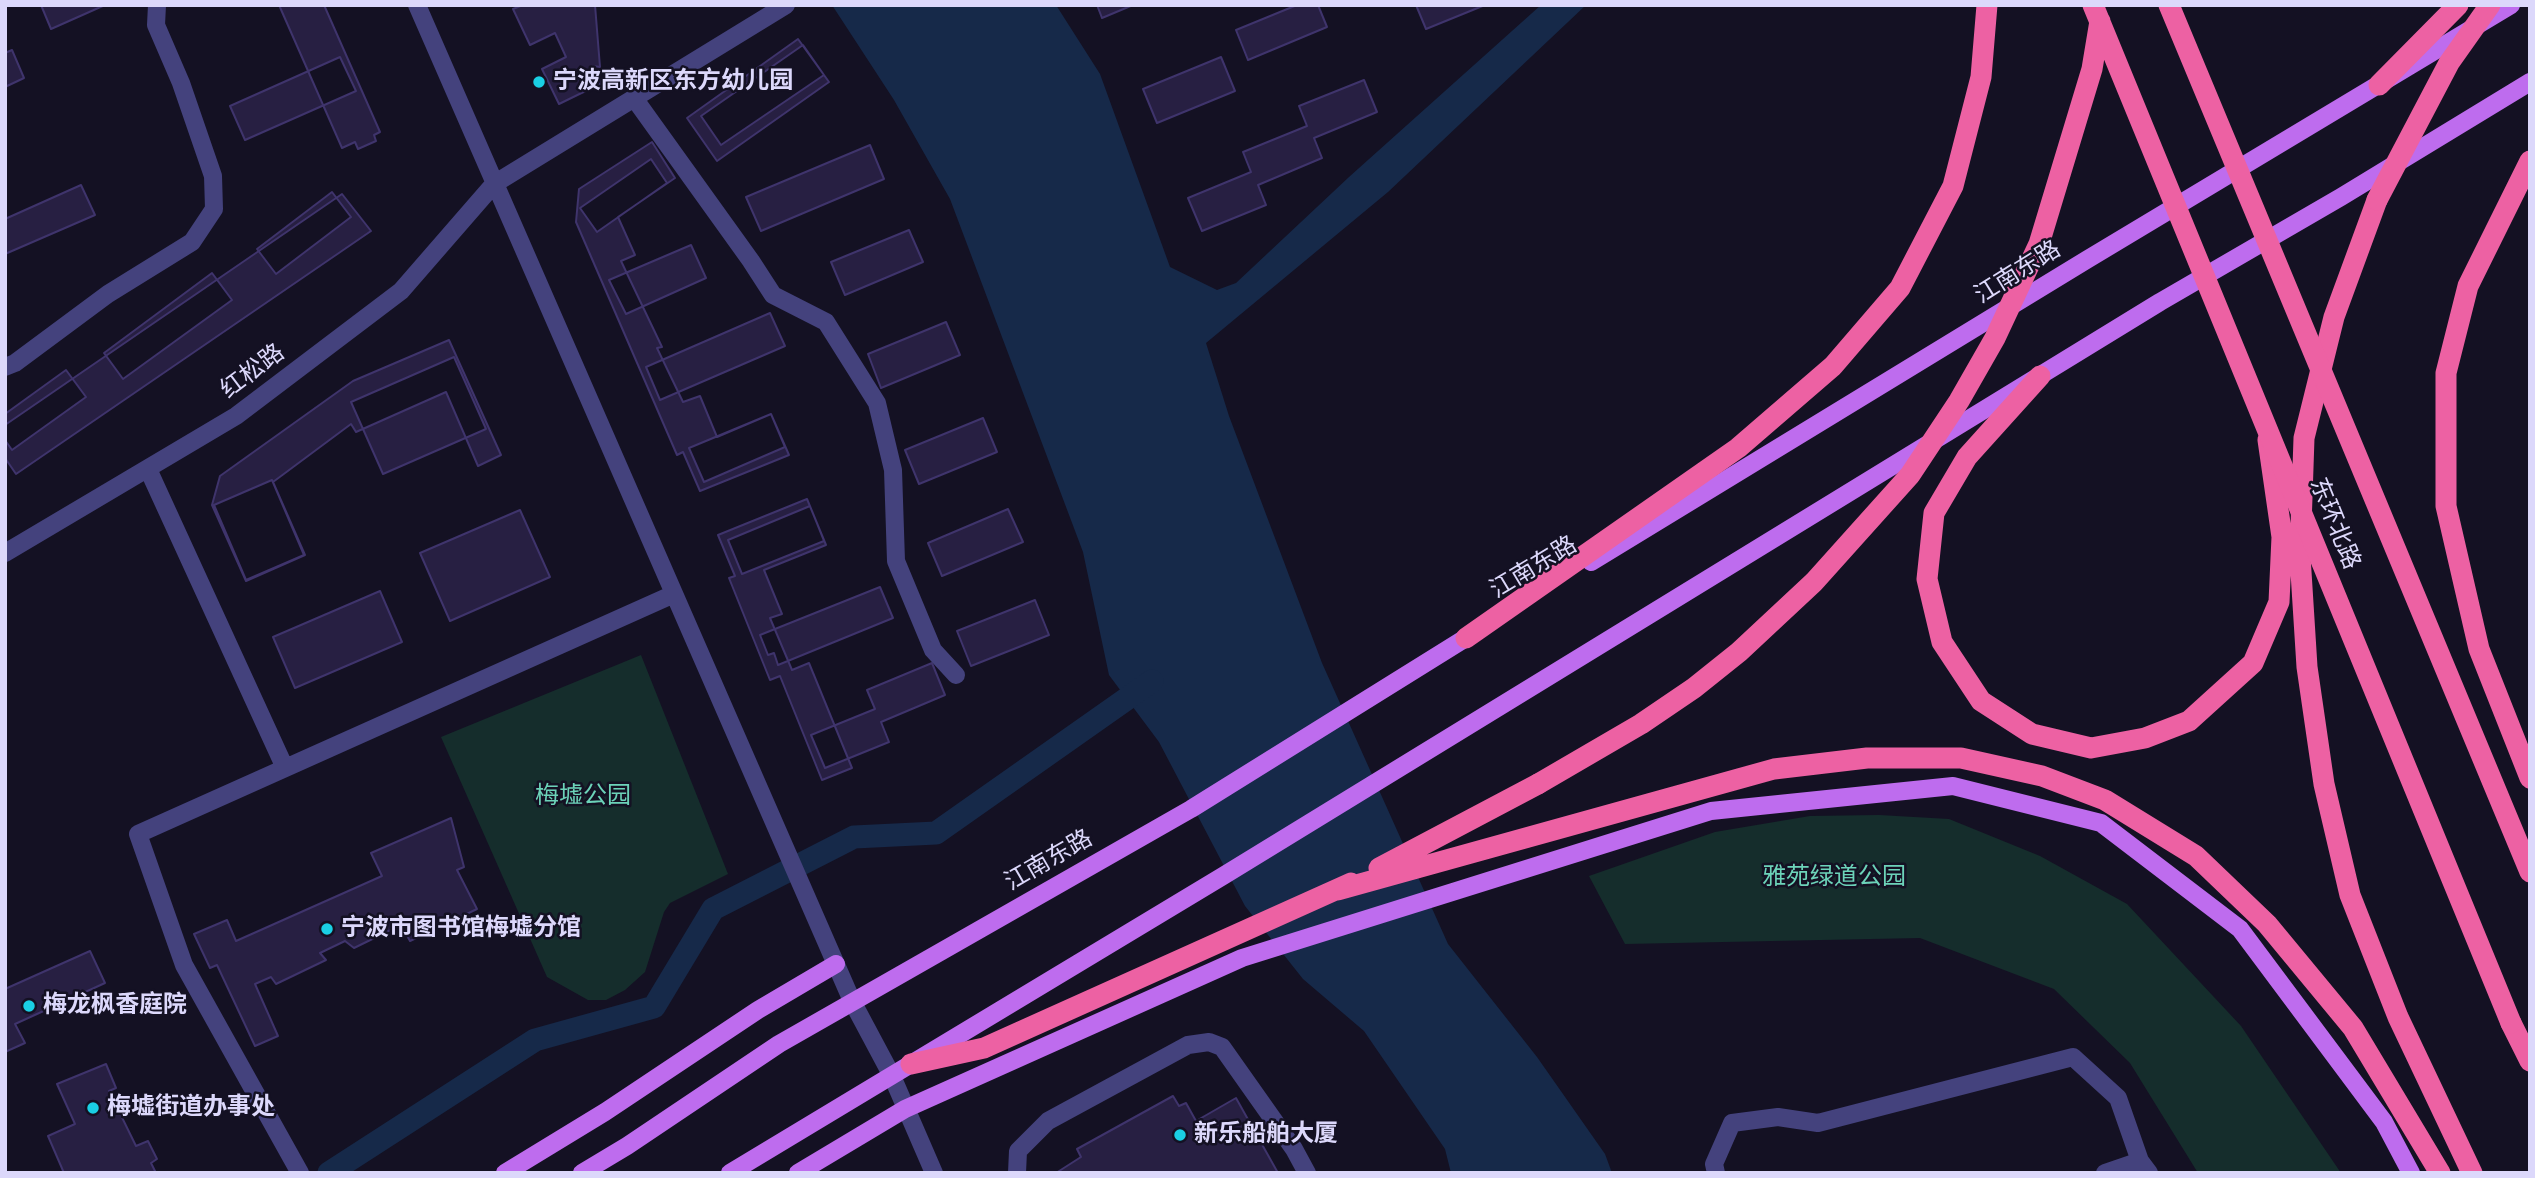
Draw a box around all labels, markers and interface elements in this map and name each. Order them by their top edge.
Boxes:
place label: 宁波高新区东方幼儿园 [553,68,793,96]
marker: 宁波高新区东方幼儿园 [531,74,547,90]
street label: 江南东路 [1970,235,2066,311]
street label: 红松路 [216,339,290,405]
street label: 东环北路 [2303,474,2365,574]
street label: 江南东路 [1485,531,1583,605]
park label: 梅墟公园 [535,783,631,811]
street label: 江南东路 [1000,825,1098,897]
park label: 雅苑绿道公园 [1762,864,1906,892]
place label: 宁波市图书馆梅墟分馆 [341,915,581,943]
marker: 宁波市图书馆梅墟分馆 [319,921,335,937]
place label: 梅龙枫香庭院 [43,992,187,1020]
marker: 梅龙枫香庭院 [21,998,37,1014]
place label: 梅墟街道办事处 [107,1094,275,1122]
marker: 梅墟街道办事处 [85,1100,101,1116]
place label: 新乐船舶大厦 [1194,1121,1338,1149]
marker: 新乐船舶大厦 [1172,1127,1188,1143]

